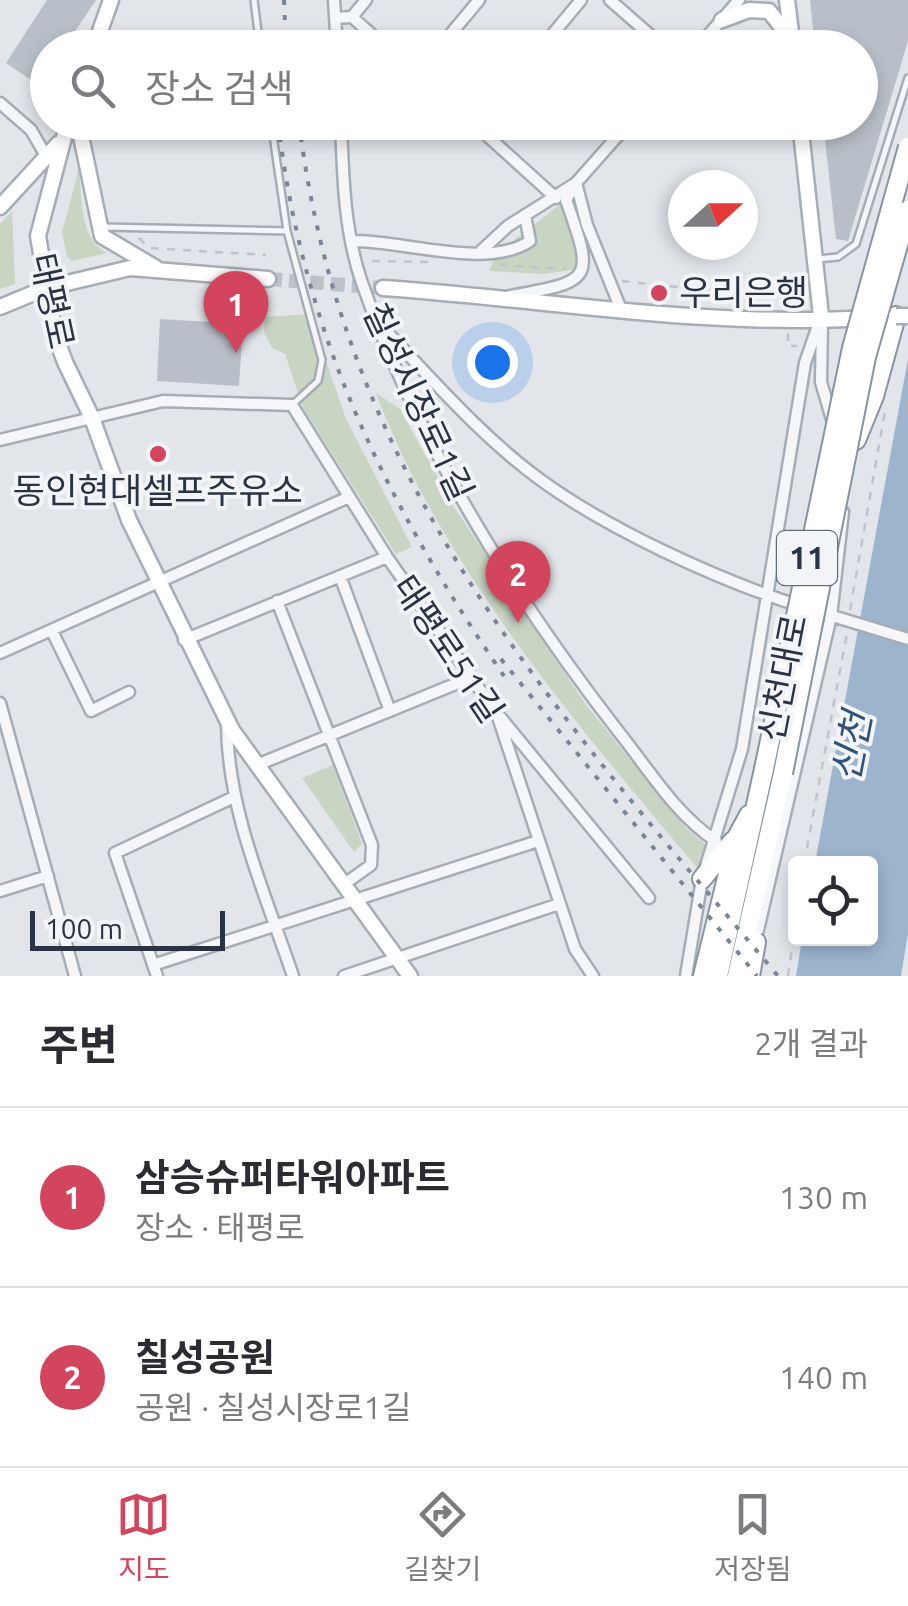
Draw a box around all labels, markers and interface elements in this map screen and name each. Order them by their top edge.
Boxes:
search box [30,30,878,140]
icon: search [65,58,120,113]
text: 장소 검색 [145,67,294,109]
north arrow [668,170,758,260]
street label: 태평로 [23,249,83,352]
pin: 1 [204,270,268,353]
place label: 우리은행 [679,272,808,312]
marker: 우리은행 [648,282,670,304]
street label: 칠성시장로1길 [356,297,482,507]
your location [467,337,518,388]
marker: 동인현대셀프주유소 [147,443,169,465]
place label: 동인현대셀프주유소 [13,470,303,510]
road number: 11 [777,531,837,585]
pin: 2 [486,540,550,623]
street label: 태평로51길 [385,568,512,729]
street label: 신천대로 [750,611,814,745]
water label: 신천 [824,705,879,785]
map controls [788,856,878,946]
button: locate [788,856,878,946]
scale bar [30,906,225,950]
text: 100 m [45,913,123,944]
text: 주변 [40,1021,117,1068]
text: 2개 결과 [754,1025,868,1061]
text: 삼승슈퍼타워아파트 [135,1156,450,1198]
text: 1 [63,1179,82,1215]
text: 130 m [779,1179,868,1215]
text: 장소 · 태평로 [135,1209,305,1245]
text: 칠성공원 [135,1336,275,1378]
text: 2 [63,1359,82,1395]
text: 140 m [779,1359,868,1395]
text: 공원 · 칠성시장로1길 [135,1389,411,1425]
tab: 지도 [116,1487,171,1587]
tab: 길찾기 [404,1487,482,1587]
tab: 저장됨 [714,1487,792,1587]

